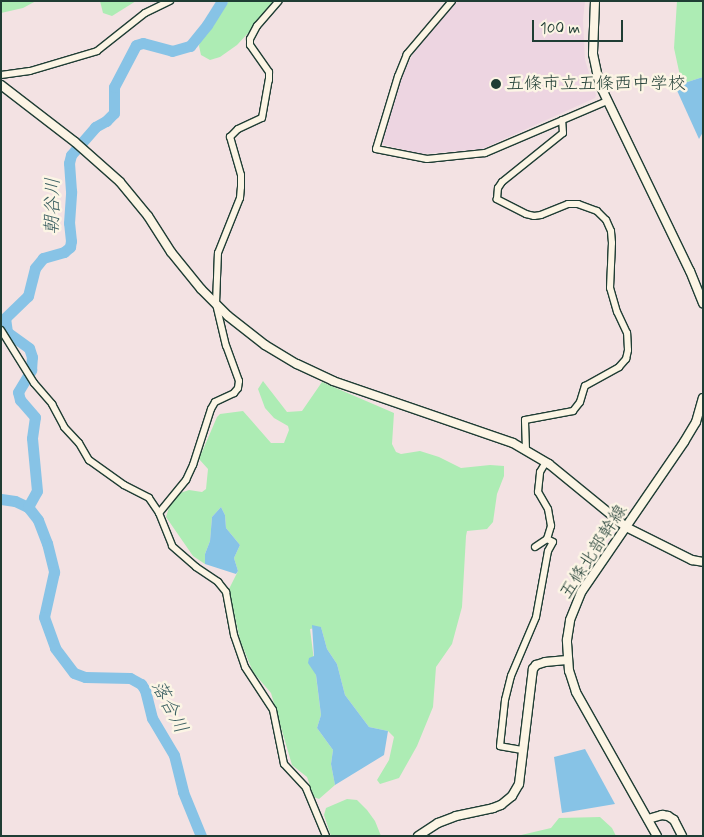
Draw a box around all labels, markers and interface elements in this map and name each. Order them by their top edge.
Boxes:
scale bar [534,10,625,42]
text: 100 m [540,19,580,39]
place label: 五條市立五條西中学校 [506,73,686,95]
marker: 五條市立五條西中学校 [490,78,502,90]
water label: 朝谷川 [41,177,65,235]
street label: 五條北部幹線 [556,501,632,603]
water label: 落合川 [146,676,192,738]

